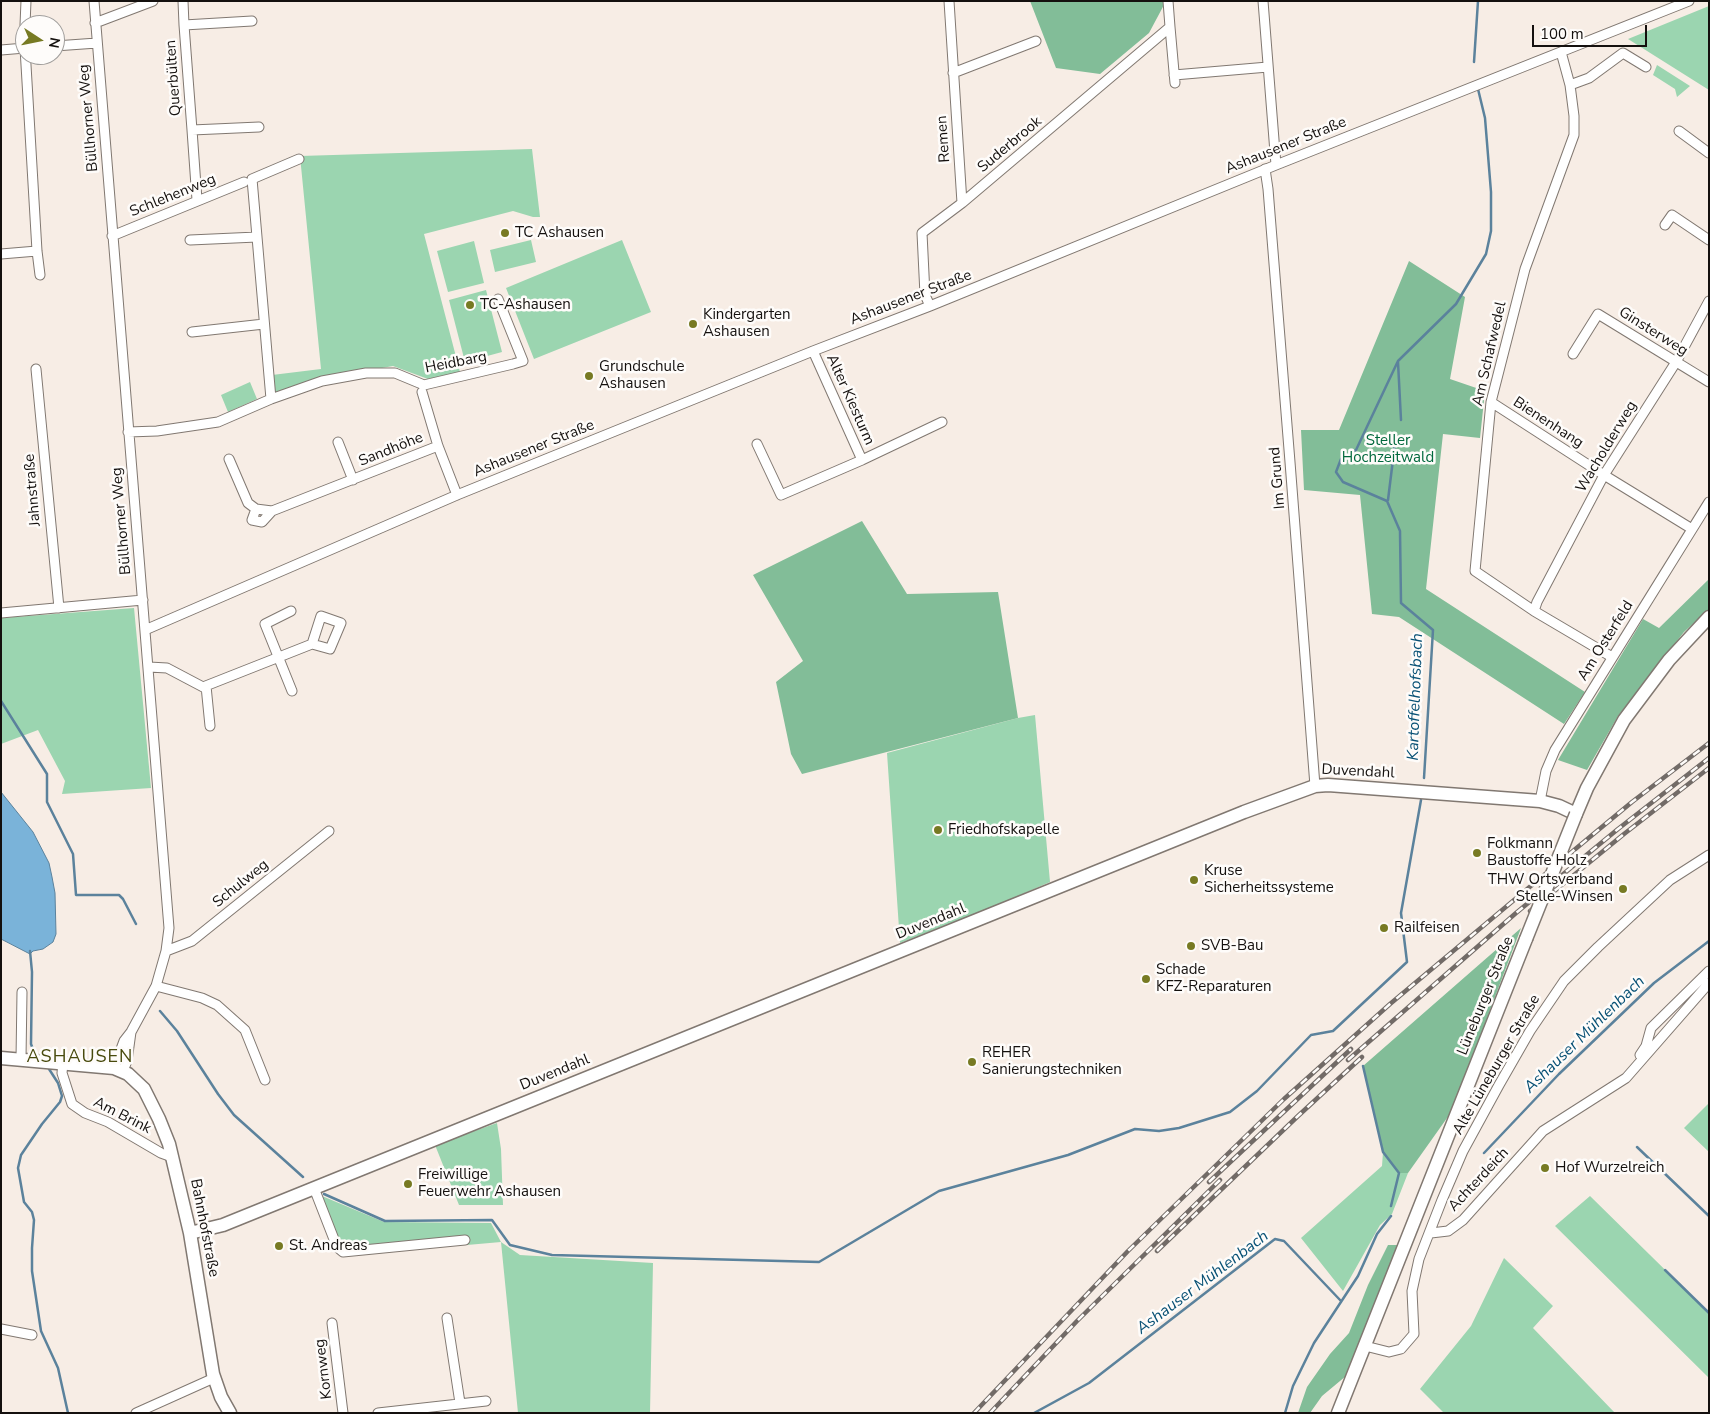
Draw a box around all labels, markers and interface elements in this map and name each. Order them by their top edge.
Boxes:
north arrow [15,15,65,65]
scale bar [1535,15,1650,47]
text: 100 m [1540,24,1584,44]
text: N [44,36,65,50]
street label: Querbülten [162,39,186,117]
street label: Büllhorner Weg [75,64,103,172]
street label: Suderbrook [974,113,1046,177]
street label: Ashausener Straße [1223,114,1349,178]
street label: Remen [933,115,955,163]
street label: Schlehenweg [127,171,219,221]
place label: TC Ashausen [515,224,604,242]
marker: TC Ashausen [499,227,511,239]
street label: Ashausener Straße [848,267,974,329]
place label: TC-Ashausen [480,296,571,314]
marker: TC-Ashausen [464,299,476,311]
street label: Am Schafwedel [1469,300,1511,408]
street label: Ginsterweg [1615,304,1691,360]
place label: Kindergarten Ashausen [703,306,791,341]
marker: Kindergarten Ashausen [687,318,699,330]
street label: Heidbarg [424,348,488,378]
street label: Alter Kiesturm [822,352,878,448]
place label: Grundschule Ashausen [599,358,684,393]
marker: Grundschule Ashausen [583,370,595,382]
street label: Bienenhang [1509,394,1587,452]
street label: Wacholderweg [1573,398,1641,496]
street label: Ashausener Straße [471,417,597,481]
street label: Sandhöhe [356,429,426,471]
park label: Steller Hochzeitwald [1342,432,1434,467]
street label: Im Grund [1266,446,1290,510]
street label: Jahnstraße [21,453,45,527]
street label: Büllhorner Weg [108,467,136,575]
street label: Am Osterfeld [1574,598,1638,684]
water label: Kartoffelhofsbach [1404,633,1428,761]
street label: Duvendahl [1321,761,1395,783]
place label: Friedhofskapelle [948,821,1059,839]
marker: Friedhofskapelle [932,824,944,836]
place label: Folkmann Baustoffe Holz [1487,835,1587,870]
marker: Folkmann Baustoffe Holz [1471,847,1483,859]
street label: Schulweg [209,856,273,912]
place label: Kruse Sicherheitssysteme [1204,862,1334,897]
place label: THW Ortsverband Stelle-Winsen [1488,871,1613,906]
marker: Kruse Sicherheitssysteme [1188,874,1200,886]
marker: THW Ortsverband Stelle-Winsen [1617,883,1629,895]
street label: Duvendahl [894,900,968,944]
place label: Railfeisen [1394,919,1460,937]
marker: Railfeisen [1378,922,1390,934]
street label: Lüneburger Straße [1454,934,1518,1058]
place label: SVB-Bau [1201,937,1263,955]
marker: SVB-Bau [1185,940,1197,952]
place label: Schade KFZ-Reparaturen [1156,961,1272,996]
water label: Ashauser Mühlenbach [1521,972,1649,1098]
marker: Schade KFZ-Reparaturen [1140,973,1152,985]
street label: Alte Lüneburger Straße [1450,992,1544,1138]
place label: REHER Sanierungstechniken [982,1044,1122,1079]
district label: ASHAUSEN [26,1047,134,1069]
street label: Duvendahl [518,1051,592,1095]
marker: REHER Sanierungstechniken [966,1056,978,1068]
street label: Am Brink [90,1094,154,1138]
street label: Achterdeich [1445,1144,1513,1216]
place label: Hof Wurzelreich [1555,1159,1665,1177]
marker: Hof Wurzelreich [1539,1162,1551,1174]
place label: Freiwillige Feuerwehr Ashausen [418,1166,561,1201]
street label: Bahnhofstraße [186,1177,222,1279]
marker: Freiwillige Feuerwehr Ashausen [402,1178,414,1190]
water label: Ashauser Mühlenbach [1133,1227,1273,1339]
place label: St. Andreas [289,1237,368,1255]
marker: St. Andreas [273,1240,285,1252]
street label: Kornweg [311,1338,337,1400]

